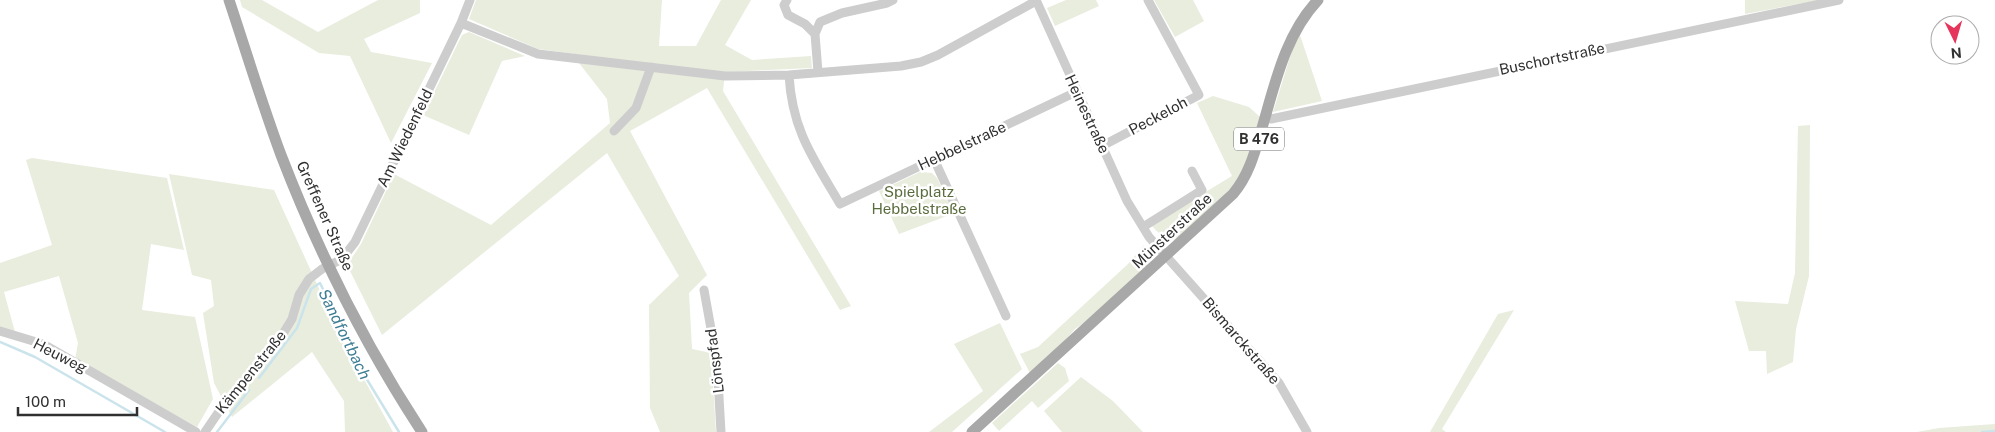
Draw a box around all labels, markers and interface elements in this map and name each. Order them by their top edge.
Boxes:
north arrow [1930,15,1980,65]
street label: Buschortstraße [1498,39,1606,78]
text: N [1950,45,1962,61]
street label: Heinestraße [1062,72,1113,156]
street label: Am Wiedenfeld [374,86,436,189]
street label: Peckeloh [1126,93,1190,138]
street label: Hebbelstraße [915,118,1008,173]
road number: B 476 [1234,128,1284,150]
street label: Greffener Straße [294,158,357,273]
park label: Spielplatz Hebbelstraße [871,183,967,217]
street label: Münsterstraße [1128,189,1215,272]
water label: Sandfortbach [314,286,375,383]
street label: Bismarckstraße [1199,294,1284,387]
street label: Kämpenstraße [212,327,289,417]
street label: Lönspfad [702,328,727,394]
street label: Heuweg [31,335,90,376]
scale bar [18,384,136,416]
text: 100 m [25,393,66,410]

